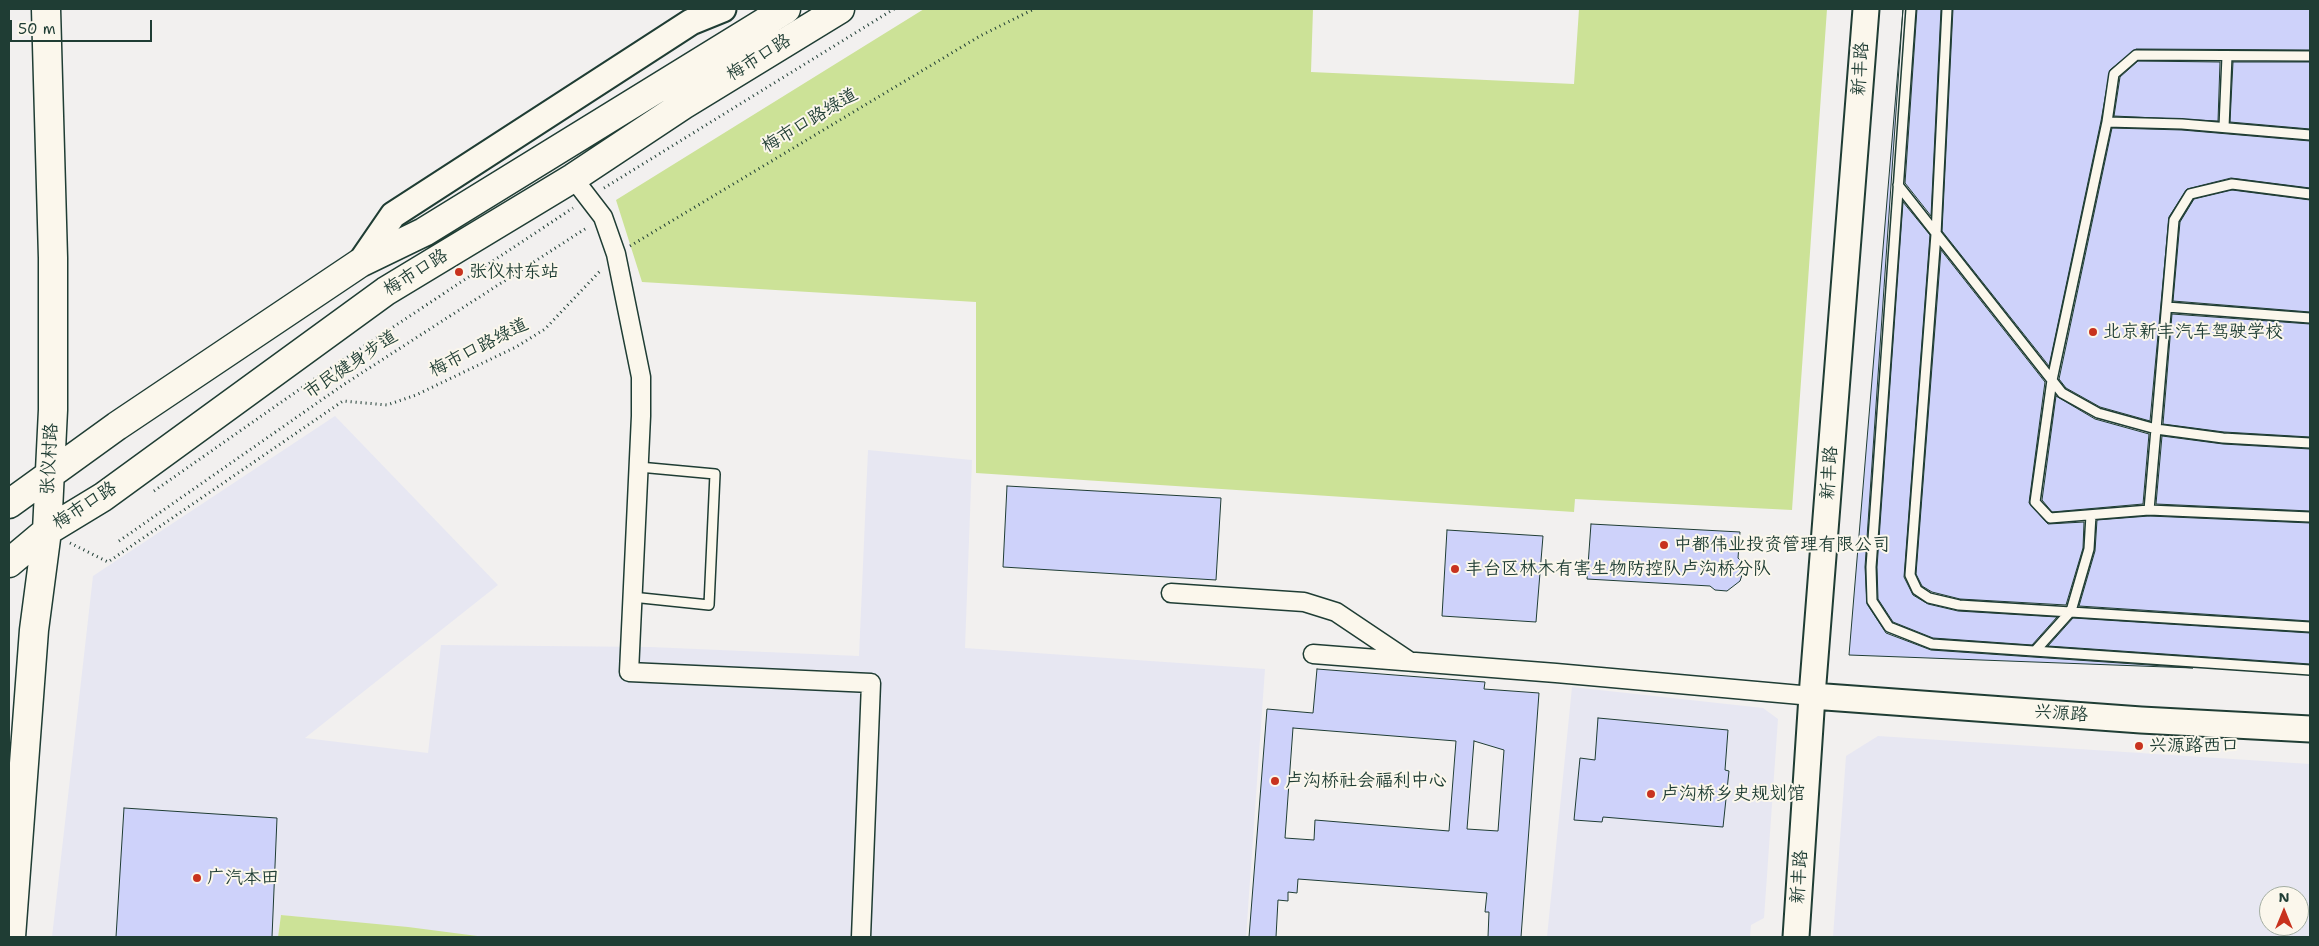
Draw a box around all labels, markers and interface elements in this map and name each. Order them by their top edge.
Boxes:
scale bar [12,10,155,42]
text: 50 m [18,19,56,39]
street label: 梅市口路 [723,30,795,86]
street label: 新丰路 [1848,41,1874,97]
street label: 梅市口路绿道 [758,84,862,158]
street label: 梅市口路 [380,245,452,301]
place label: 张仪村东站 [469,261,559,283]
marker: 张仪村东站 [453,266,465,278]
street label: 梅市口路绿道 [426,314,532,382]
place label: 北京新丰汽车驾驶学校 [2103,321,2283,343]
street label: 市民健身步道 [300,326,402,404]
marker: 北京新丰汽车驾驶学校 [2087,326,2099,338]
street label: 张仪村路 [37,422,63,496]
street label: 新丰路 [1817,445,1843,501]
street label: 梅市口路 [49,477,121,535]
place label: 中都伟业投资管理有限公司 [1674,534,1890,556]
marker: 中都伟业投资管理有限公司 [1658,539,1670,551]
place label: 丰台区林木有害生物防控队卢沟桥分队 [1465,558,1771,580]
marker: 丰台区林木有害生物防控队卢沟桥分队 [1449,563,1461,575]
street label: 兴源路 [2033,701,2089,727]
place label: 兴源路西口 [2149,735,2239,757]
marker: 兴源路西口 [2133,740,2145,752]
place label: 卢沟桥社会福利中心 [1285,770,1447,792]
marker: 卢沟桥社会福利中心 [1269,775,1281,787]
place label: 卢沟桥乡史规划馆 [1661,783,1805,805]
marker: 卢沟桥乡史规划馆 [1645,788,1657,800]
street label: 新丰路 [1787,849,1813,905]
place label: 广汽本田 [207,867,279,889]
marker: 广汽本田 [191,872,203,884]
north arrow [2259,886,2309,936]
text: N [2278,888,2290,906]

